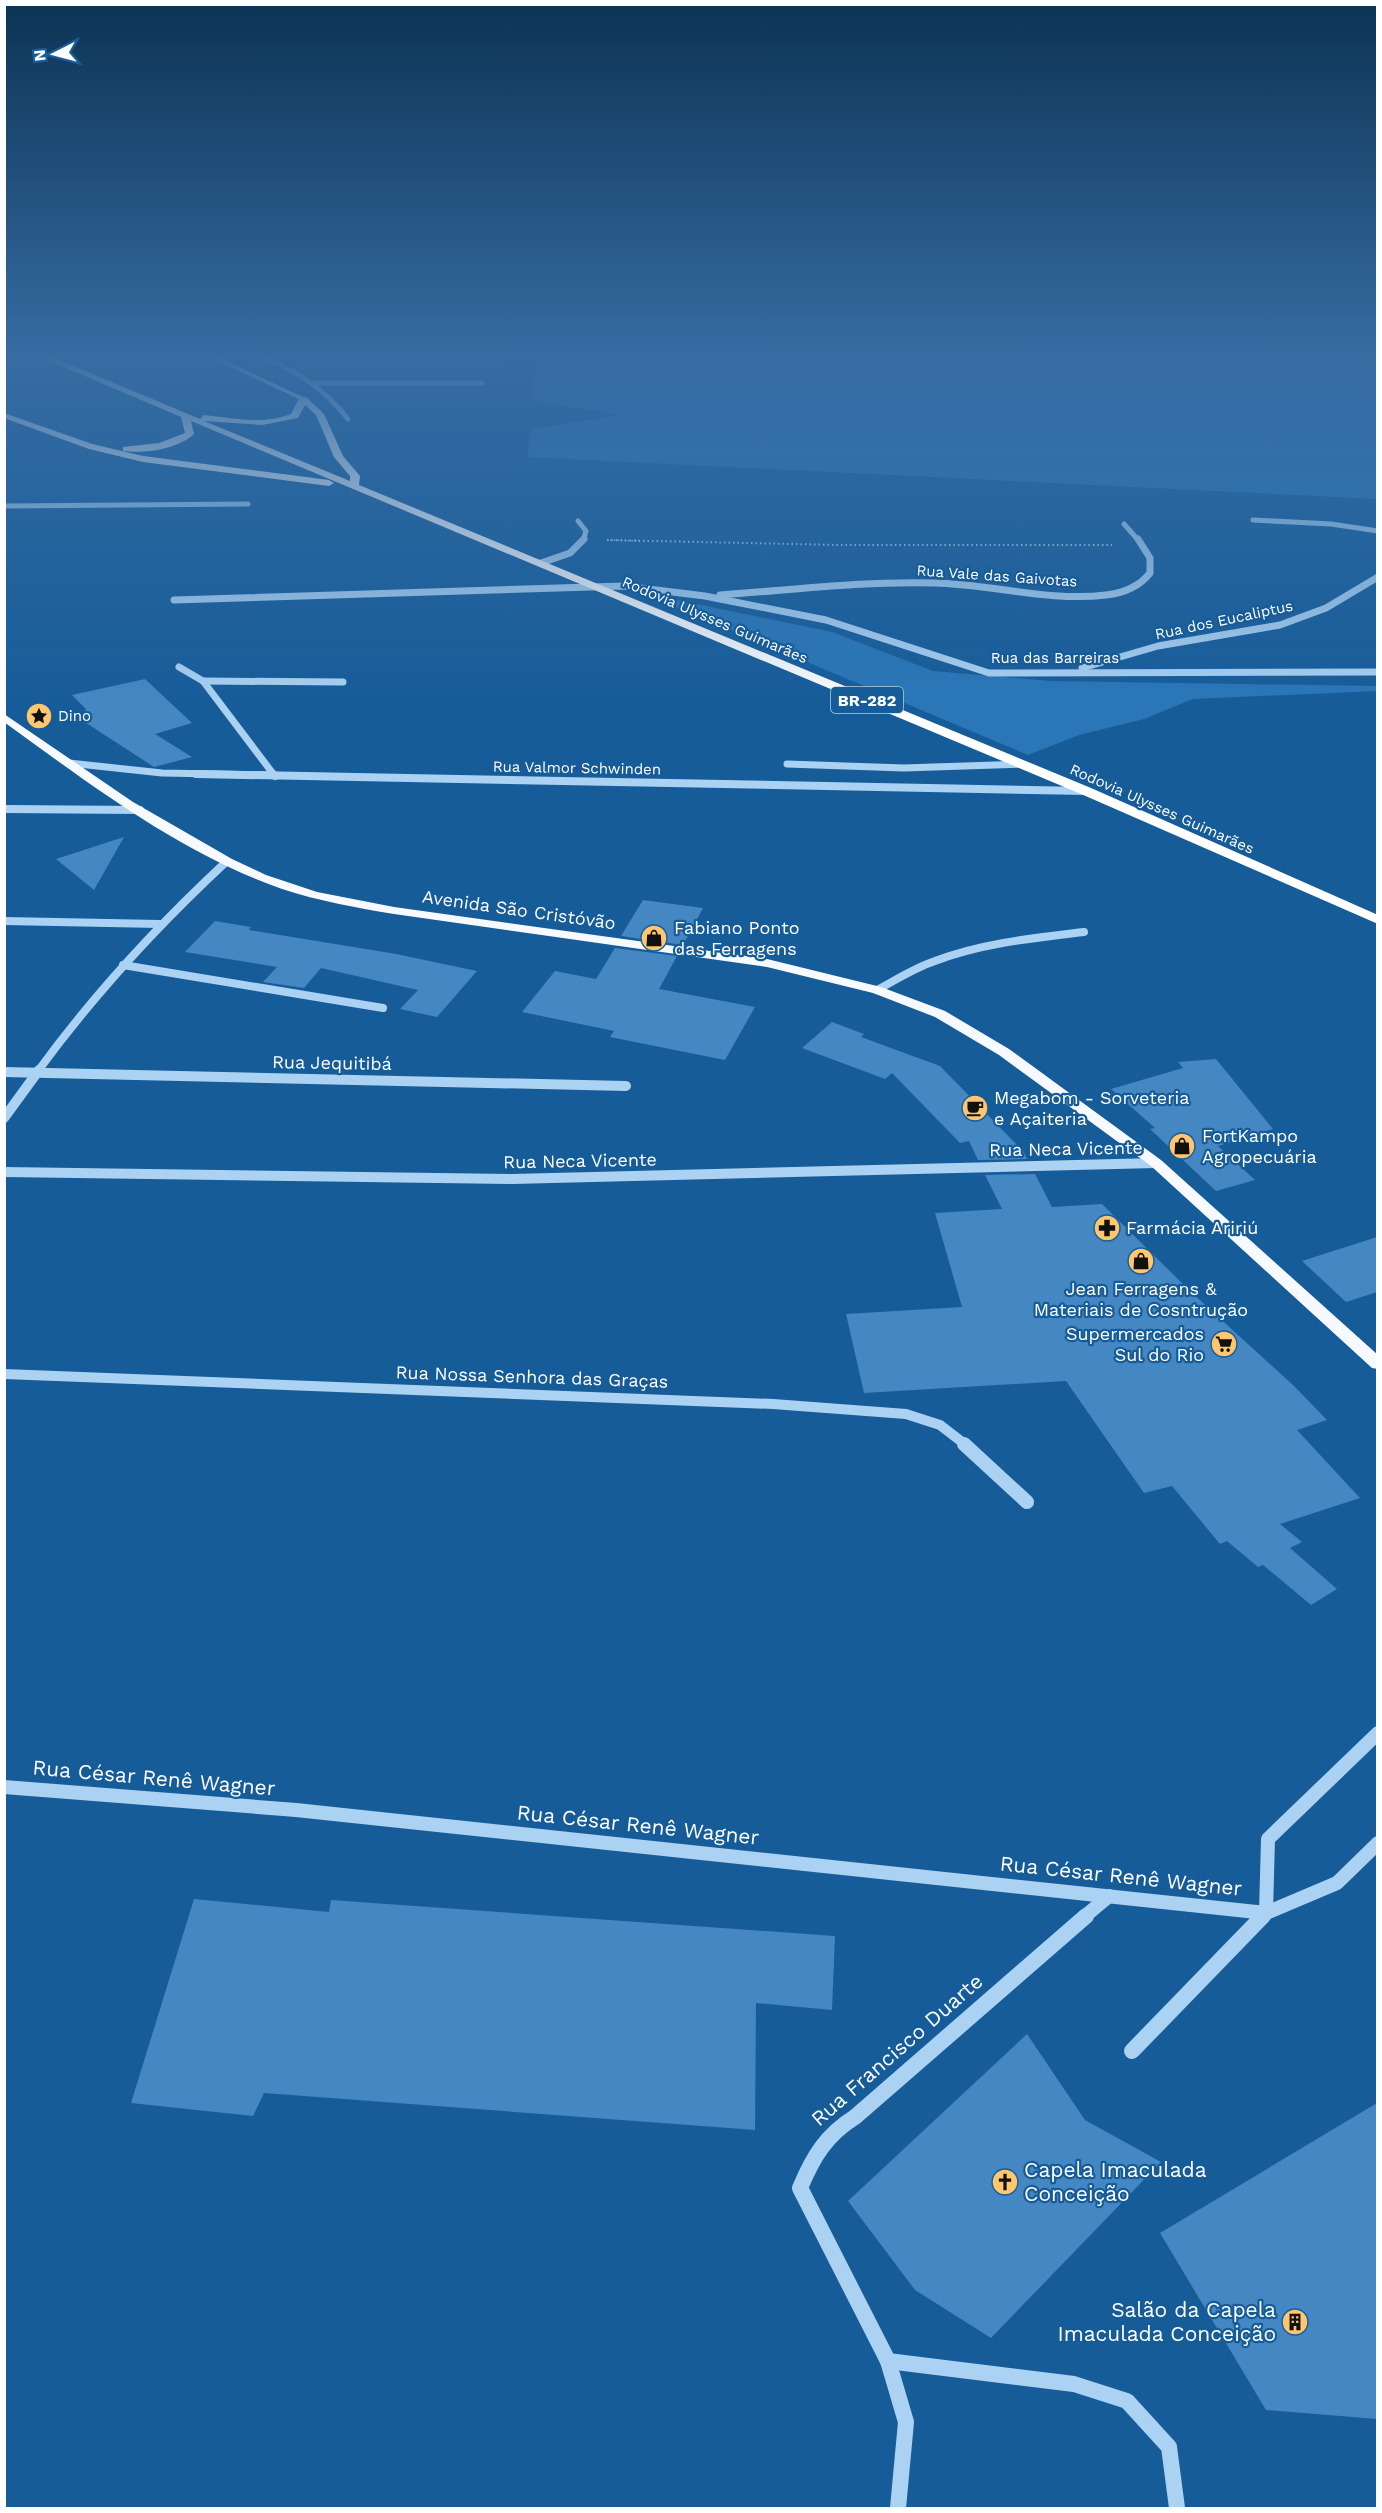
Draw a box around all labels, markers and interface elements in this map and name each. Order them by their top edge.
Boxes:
north arrow [24,24,84,84]
text: N [30,49,50,62]
street label: Rua Vale das Gaivotas [916,561,1078,591]
street label: Rodovia Ulysses Guimarães [620,573,811,667]
street label: Rua dos Eucaliptus [1153,597,1295,643]
street label: Rua das Barreiras [991,649,1119,667]
road number: BR-282 [831,687,903,713]
place icon: Dino [24,701,54,731]
place label: Dino [58,707,91,725]
street label: Rua Valmor Schwinden [493,758,661,778]
street label: Rodovia Ulysses Guimarães [1067,760,1257,858]
street label: Avenida São Cristóvão [421,886,617,933]
place label: Fabiano Ponto das Ferragens [674,917,800,959]
shop icon: Fabiano Ponto das Ferragens [639,923,669,953]
street label: Rua Jequitibá [272,1051,392,1074]
place label: Megabom - Sorveteria e Açaiteria [994,1087,1189,1129]
cafe icon: Megabom - Sorveteria e Açaiteria [960,1093,990,1123]
place label: FortKampo Agropecuária [1202,1125,1317,1167]
shop icon: FortKampo Agropecuária [1167,1131,1197,1161]
street label: Rua Neca Vicente [989,1137,1143,1160]
street label: Rua Neca Vicente [503,1149,657,1172]
pharmacy icon: Farmácia Aririú [1092,1213,1122,1243]
place label: Farmácia Aririú [1126,1217,1258,1238]
shop icon: Jean Ferragens & Materiais de Cosntrução [1126,1246,1156,1276]
place label: Jean Ferragens & Materiais de Cosntrução [1034,1278,1248,1320]
place label: Supermercados Sul do Rio [1066,1323,1204,1365]
supermarket icon: Supermercados Sul do Rio [1209,1329,1239,1359]
street label: Rua Nossa Senhora das Graças [395,1361,669,1392]
street label: Rua César Renê Wagner [32,1754,277,1801]
street label: Rua César Renê Wagner [516,1799,761,1850]
street label: Rua César Renê Wagner [999,1850,1244,1901]
street label: Rua Francisco Duarte [806,1968,988,2131]
place label: Capela Imaculada Conceição [1024,2157,1207,2206]
church icon: Capela Imaculada Conceição [990,2167,1020,2197]
place label: Salão da Capela Imaculada Conceição [1058,2297,1276,2346]
building icon: Salão da Capela Imaculada Conceição [1280,2307,1310,2337]

